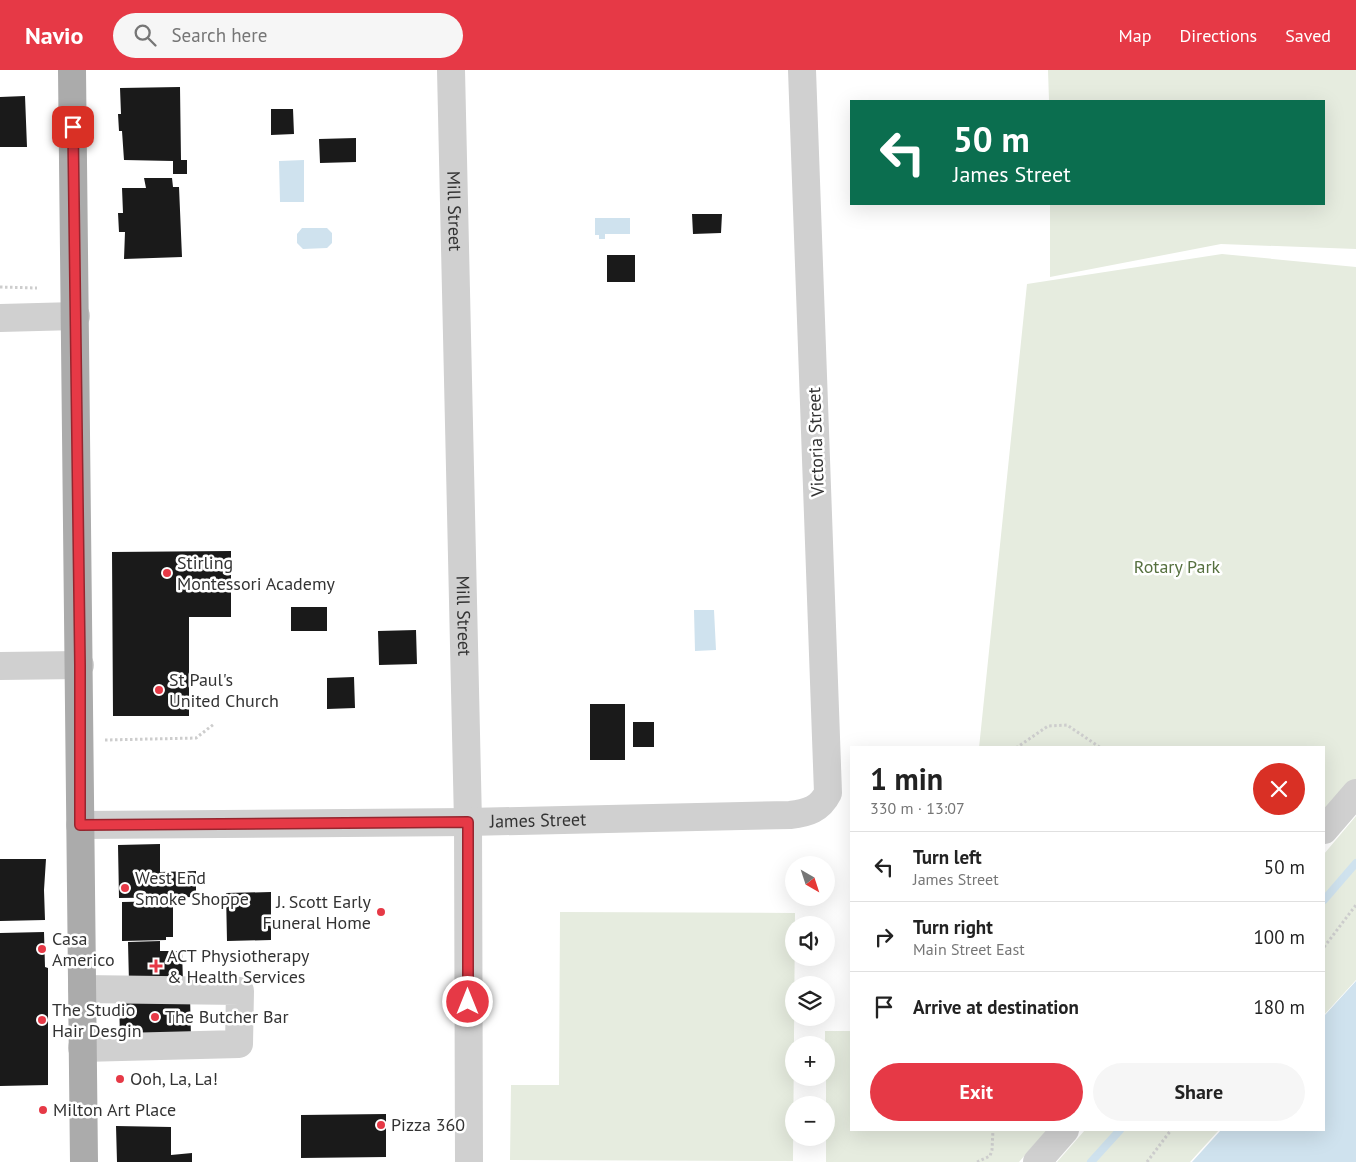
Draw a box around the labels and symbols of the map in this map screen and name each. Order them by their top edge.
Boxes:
pin [52,106,94,148]
street label: Mill Street [442,170,467,251]
street label: Victoria Street [802,387,829,498]
place label: Stirling Montessori Academy [177,551,336,595]
park label: Rotary Park [1134,555,1221,578]
marker: Stirling Montessori Academy [161,567,173,579]
street label: Mill Street [451,575,476,656]
place label: St Paul's United Church [169,668,279,712]
marker: St Paul's United Church [153,684,165,696]
street label: James Street [489,807,586,833]
north arrow [785,856,835,906]
place label: West End Smoke Shoppe [135,866,249,910]
marker: West End Smoke Shoppe [119,882,131,894]
place label: J. Scott Early Funeral Home [262,890,372,934]
marker: J. Scott Early Funeral Home [375,906,387,918]
place label: Casa Americo [52,927,115,971]
marker: Casa Americo [36,943,48,955]
place label: ACT Physiotherapy & Health Services [167,944,310,988]
marker: ACT Physiotherapy & Health Services [149,959,163,973]
position arrow [441,975,493,1027]
place label: The Studio Hair Desgin [52,998,142,1042]
place label: The Butcher Bar [165,1005,289,1028]
marker: The Butcher Bar [149,1011,161,1023]
marker: The Studio Hair Desgin [36,1014,48,1026]
place label: Ooh, La, La! [130,1067,218,1090]
marker: Ooh, La, La! [114,1073,126,1085]
place label: Milton Art Place [53,1098,176,1121]
marker: Milton Art Place [37,1104,49,1116]
place label: Pizza 360 [391,1113,465,1136]
marker: Pizza 360 [375,1119,387,1131]

